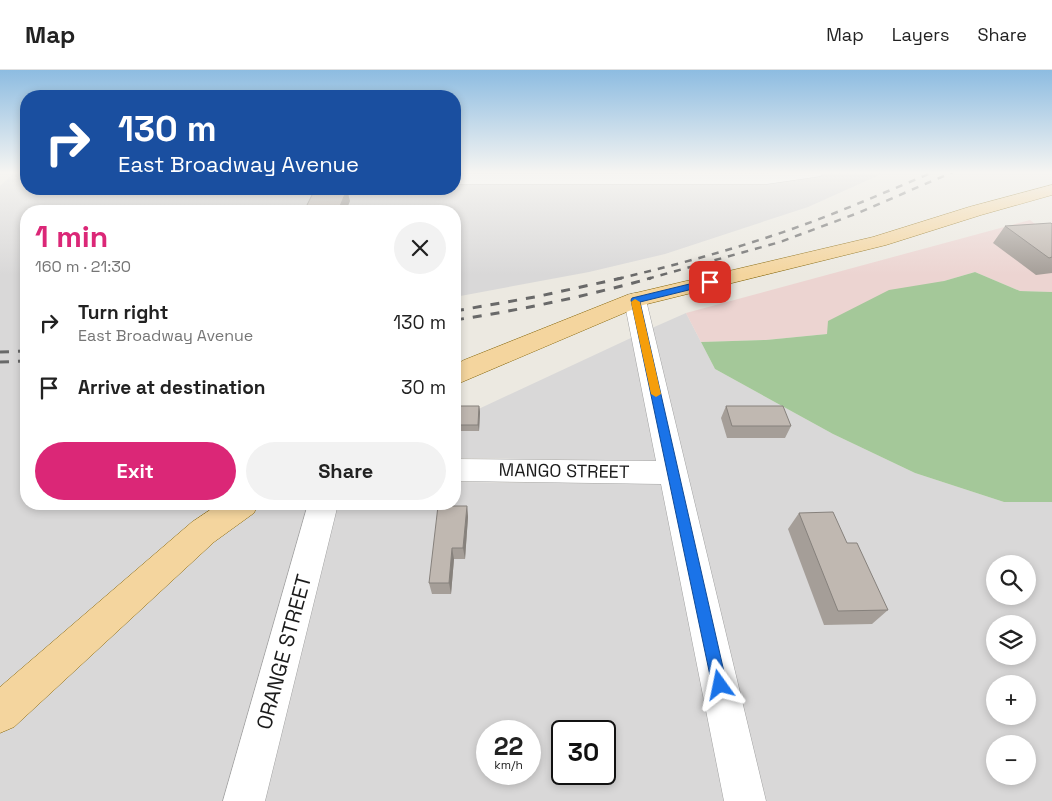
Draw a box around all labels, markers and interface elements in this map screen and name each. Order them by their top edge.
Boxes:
text: Map [25,19,75,50]
text: Map [826,23,864,46]
text: Layers [892,23,949,46]
text: Share [977,23,1027,46]
text: 130 m [118,107,217,151]
icon: right [35,110,100,175]
text: East Broadway Avenue [118,150,359,178]
text: 1 min [35,217,108,256]
button: close [394,222,446,274]
text: 160 m · 21:30 [35,256,131,277]
pin [689,261,731,303]
icon: arrive [696,268,724,296]
text: Turn right [78,300,168,325]
icon: right [35,309,63,337]
text: 130 m [393,310,446,335]
text: East Broadway Avenue [78,325,253,346]
icon: arrive [35,374,63,402]
text: Arrive at destination [78,375,266,400]
text: 30 m [401,375,446,400]
button: Exit [35,442,236,500]
button: Share [246,442,446,500]
street label: MANGO STREET [498,458,630,483]
map controls [986,555,1036,785]
button: search [986,555,1036,605]
street label: ORANGE STREET [250,571,317,732]
button: layers [986,615,1036,665]
position arrow [693,658,745,710]
button: + [986,675,1036,725]
speed limit sign: 30 [551,720,616,785]
text: 22 [494,730,523,762]
button: − [986,735,1036,785]
text: km/h [494,757,523,773]

